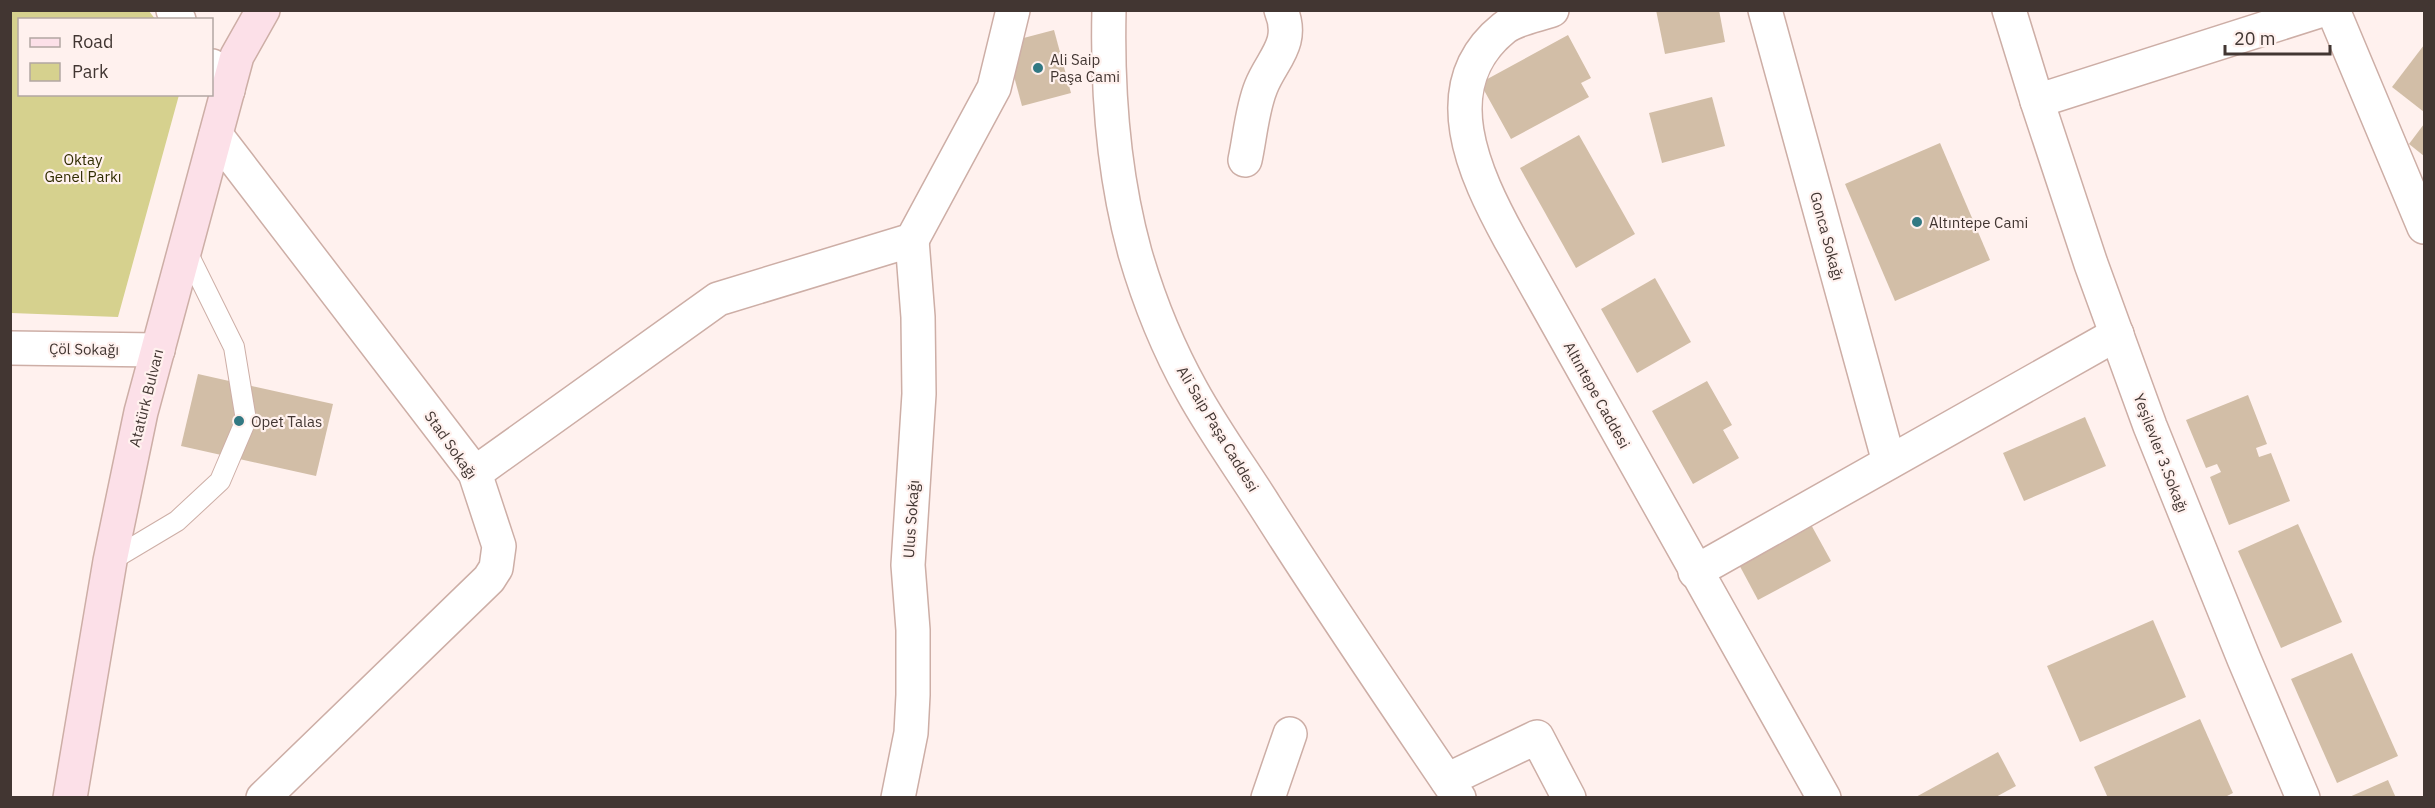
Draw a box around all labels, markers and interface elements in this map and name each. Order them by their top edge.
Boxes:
legend [18,18,213,96]
scale bar [2225,18,2330,56]
text: 20 m [2234,27,2276,50]
text: Road [72,30,113,53]
place label: Ali Saip Paşa Cami [1050,50,1120,86]
text: Park [72,60,109,83]
marker: Ali Saip Paşa Cami [1031,61,1045,75]
park label: Oktay Genel Parkı [44,150,122,186]
street label: Gonca Sokağı [1806,190,1848,282]
place label: Altıntepe Cami [1929,213,2028,232]
marker: Altıntepe Cami [1910,215,1924,229]
street label: Altıntepe Caddesi [1560,338,1634,452]
street label: Çöl Sokağı [49,339,119,359]
street label: Atatürk Bulvarı [125,347,167,449]
street label: Ali Saip Paşa Caddesi [1173,363,1263,495]
street label: Yeşilevler 3.Sokağı [2130,391,2192,515]
street label: Stad Sokağı [421,407,481,483]
place label: Opet Talas [251,412,322,431]
marker: Opet Talas [232,414,246,428]
street label: Ulus Sokağı [899,479,923,559]

